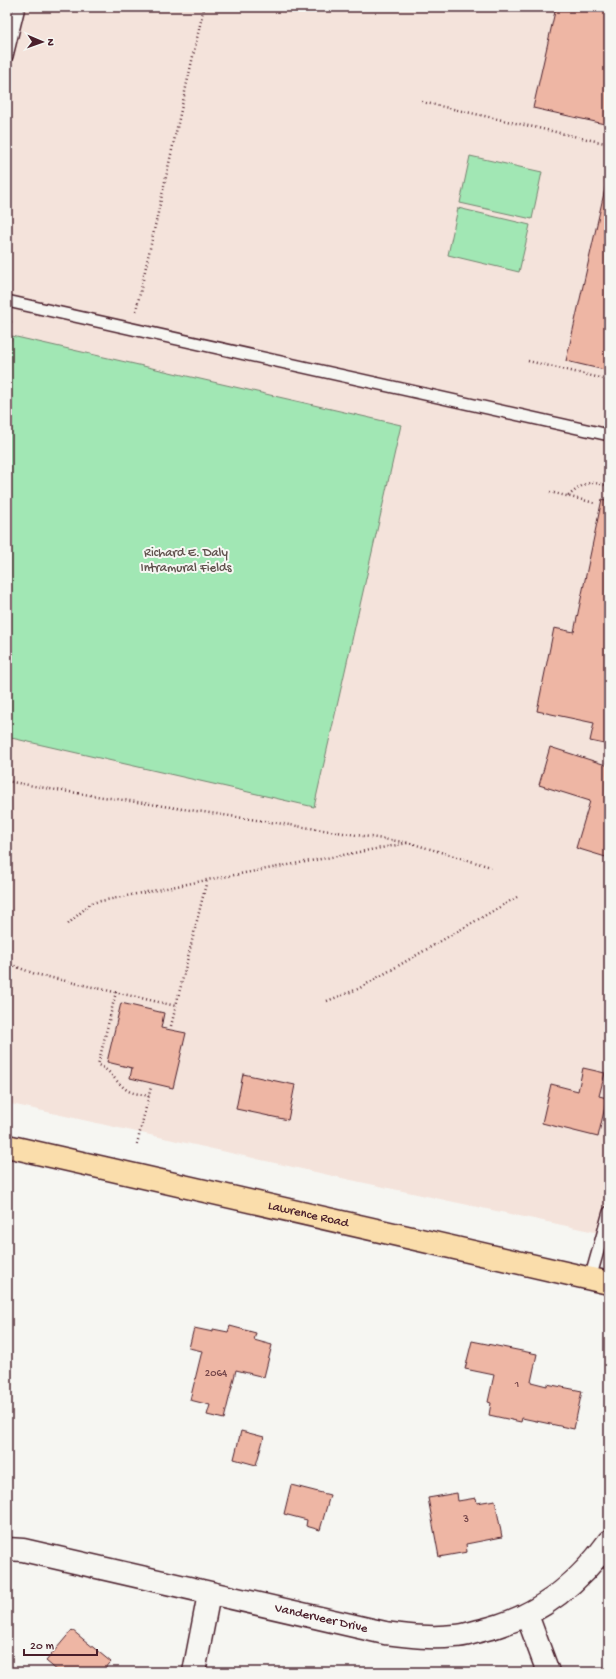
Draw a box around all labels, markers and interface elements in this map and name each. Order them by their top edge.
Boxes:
north arrow [22,22,62,62]
text: N [44,38,56,46]
park label: Richard E. Daly Intramural Fields [141,546,233,576]
street label: Lawrence Road [267,1198,351,1231]
house number: 2064 [205,1368,228,1380]
house number: 1 [514,1379,519,1391]
house number: 3 [462,1514,469,1526]
street label: Vanderveer Drive [272,1600,369,1636]
scale bar [24,1631,97,1657]
text: 20 m [30,1640,55,1654]

